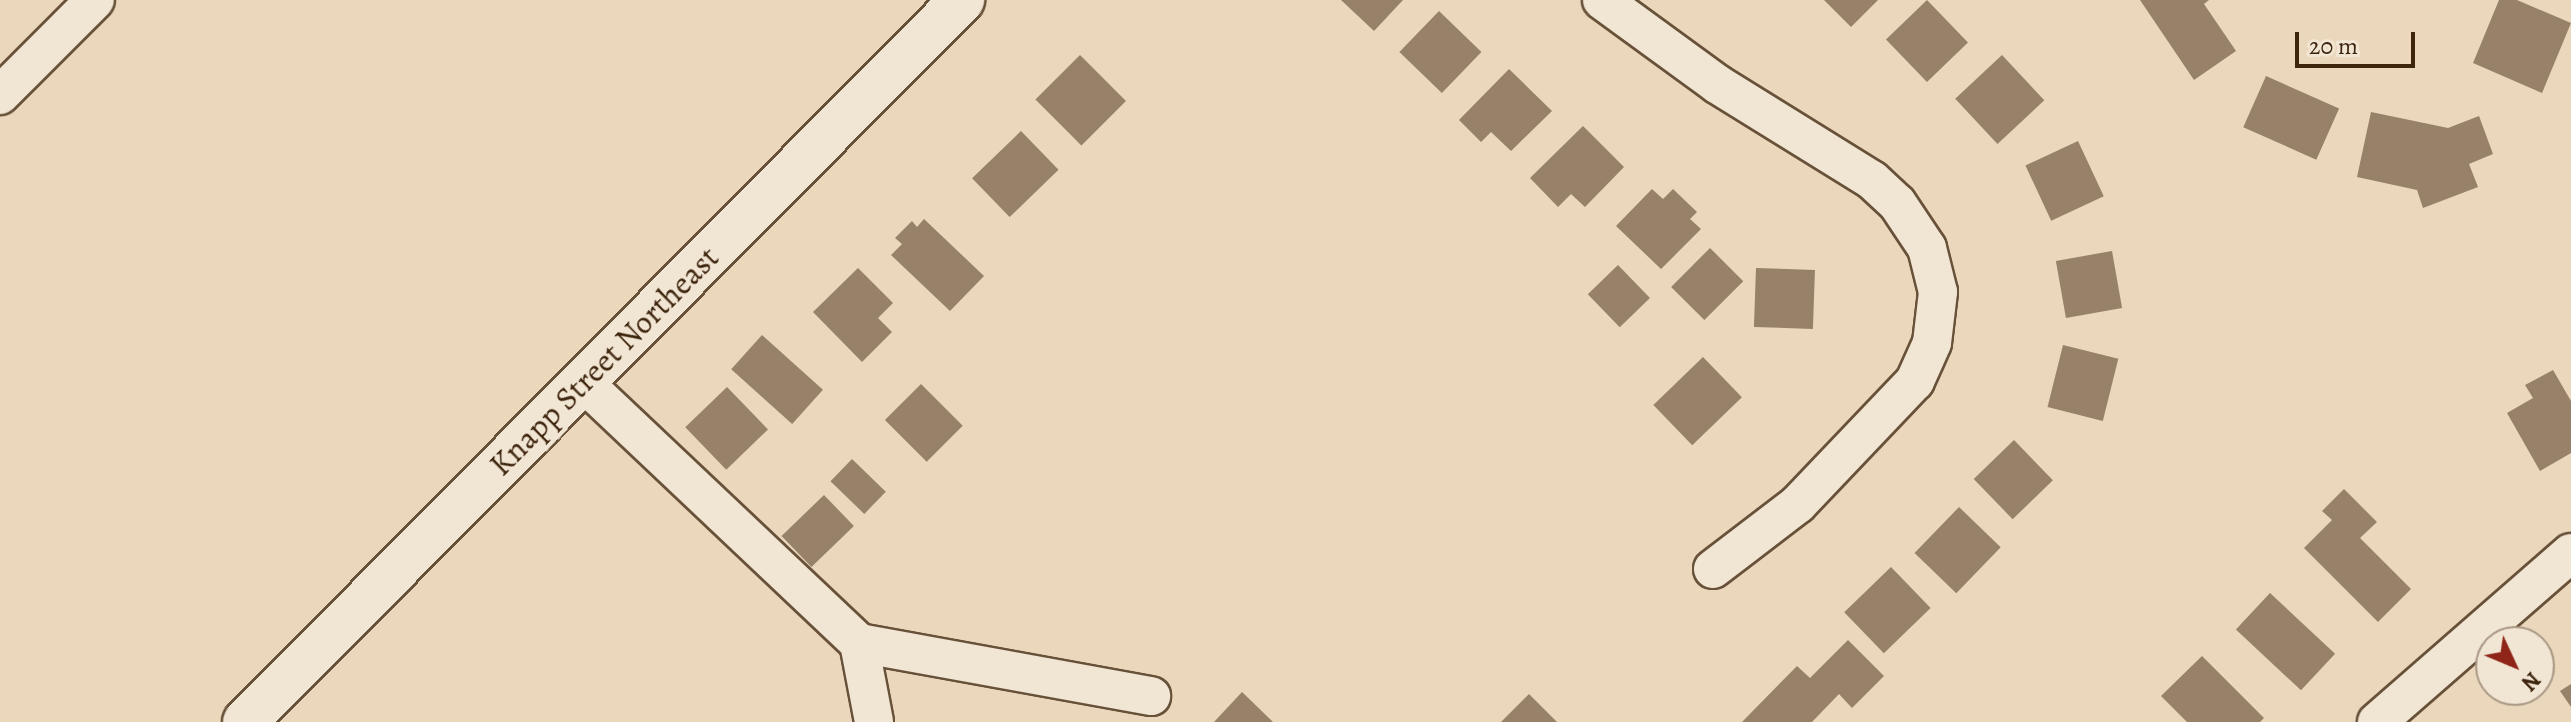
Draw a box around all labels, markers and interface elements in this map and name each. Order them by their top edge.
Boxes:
scale bar [2299,16,2419,66]
text: 20 m [2309,30,2358,62]
street label: Knapp Street Northeast [481,238,727,484]
north arrow [2475,626,2555,706]
text: N [2514,665,2547,697]

